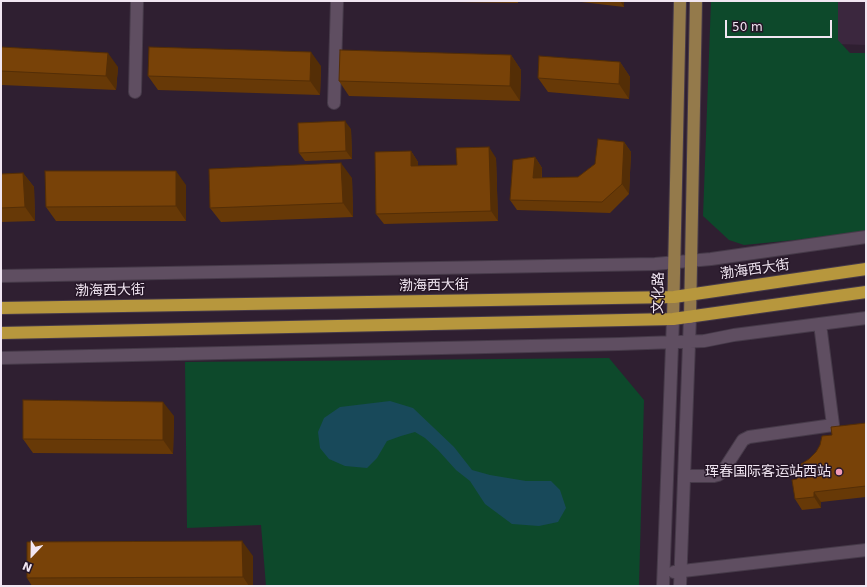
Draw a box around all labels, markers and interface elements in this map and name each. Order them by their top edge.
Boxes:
scale bar [727,12,834,38]
text: 50 m [732,20,763,34]
street label: 渤海西大街 [719,257,791,283]
street label: 文化路 [650,272,668,314]
street label: 渤海西大街 [399,277,469,295]
street label: 渤海西大街 [75,282,145,300]
place label: 珲春国际客运站西站 [705,464,831,480]
marker: 珲春国际客运站西站 [834,467,844,477]
north arrow [12,535,52,575]
text: N [21,559,34,574]

